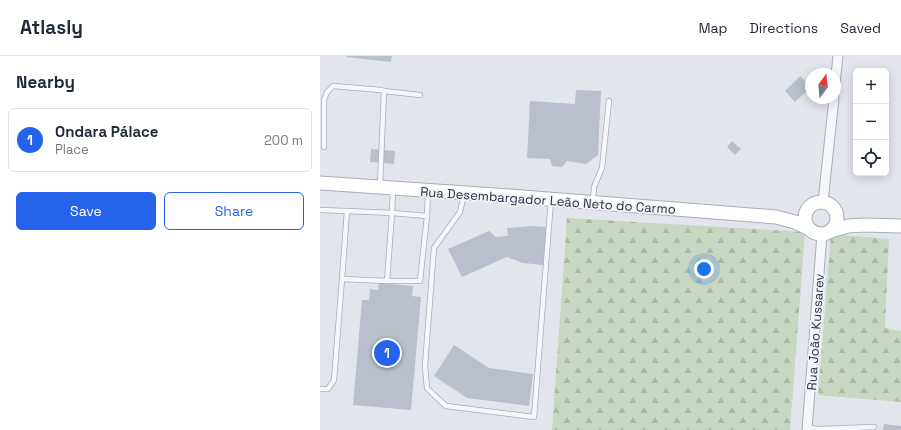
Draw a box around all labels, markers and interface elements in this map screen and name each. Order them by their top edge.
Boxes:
text: Atlasly [20,15,83,40]
text: Map [698,19,728,37]
text: Directions [750,19,818,37]
text: Saved [840,19,881,37]
north arrow [805,68,841,104]
map controls [853,68,889,176]
button: + [853,68,889,104]
text: Nearby [16,71,75,93]
button: − [853,104,889,140]
text: Ondara Pálace [55,122,158,141]
text: 1 [27,132,33,149]
text: 200 m [264,132,303,149]
button: locate [853,140,889,176]
text: Place [55,141,89,158]
street label: Rua Desembargador Leão Neto do Carmo [420,183,676,218]
button: Save [16,192,156,230]
button: Share [164,192,304,230]
your location [694,259,714,279]
street label: Rua João Kussarev [803,273,828,391]
pin: 1 [374,338,400,368]

